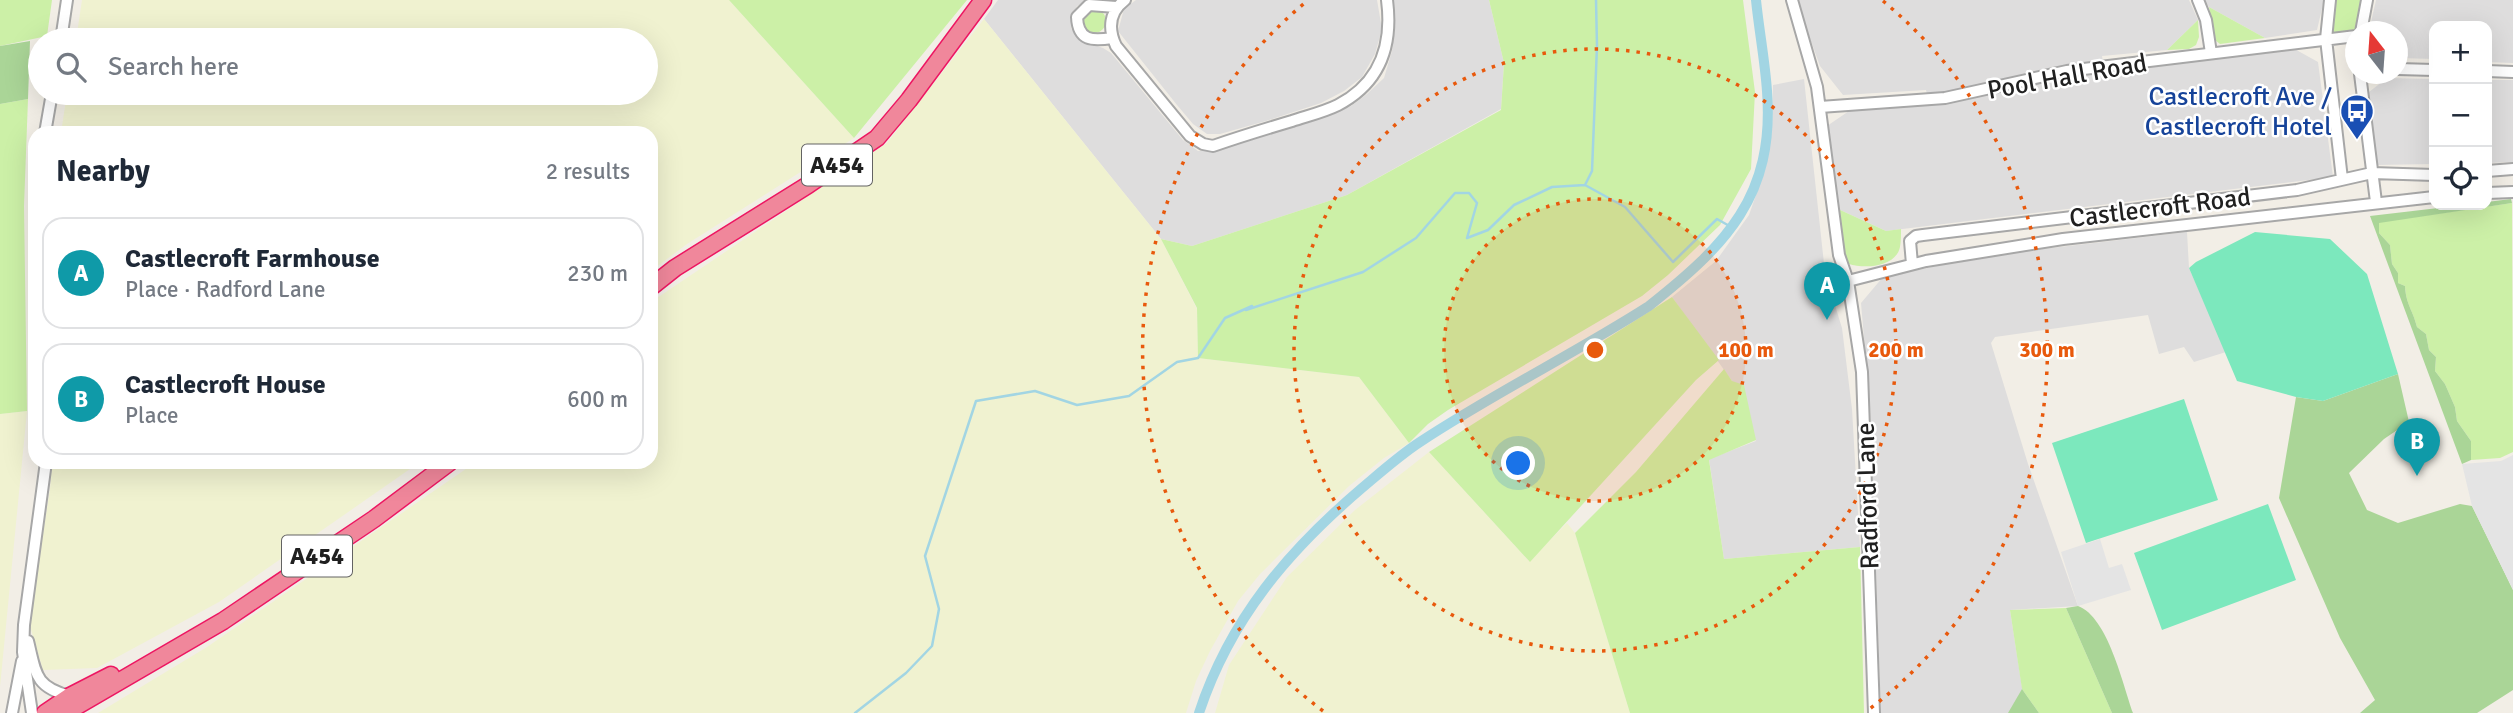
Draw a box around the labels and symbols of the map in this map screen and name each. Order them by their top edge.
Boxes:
north arrow [2345,21,2408,84]
street label: Pool Hall Road [1985,47,2149,107]
place label: Castlecroft Ave / Castlecroft Hotel [2145,81,2332,143]
bus stop icon: Castlecroft Ave / Castlecroft Hotel [2338,92,2376,141]
road number: A454 [802,145,872,186]
street label: Castlecroft Road [2068,181,2253,235]
pin: A [1804,262,1850,320]
text: 100 m [1718,337,1774,363]
text: 200 m [1868,337,1924,363]
text: 300 m [2019,337,2075,363]
centre of rings [1583,338,1607,362]
pin: B [2394,418,2440,476]
street label: Radford Lane [1849,422,1887,570]
your location [1501,446,1535,480]
road number: A454 [282,536,352,576]

